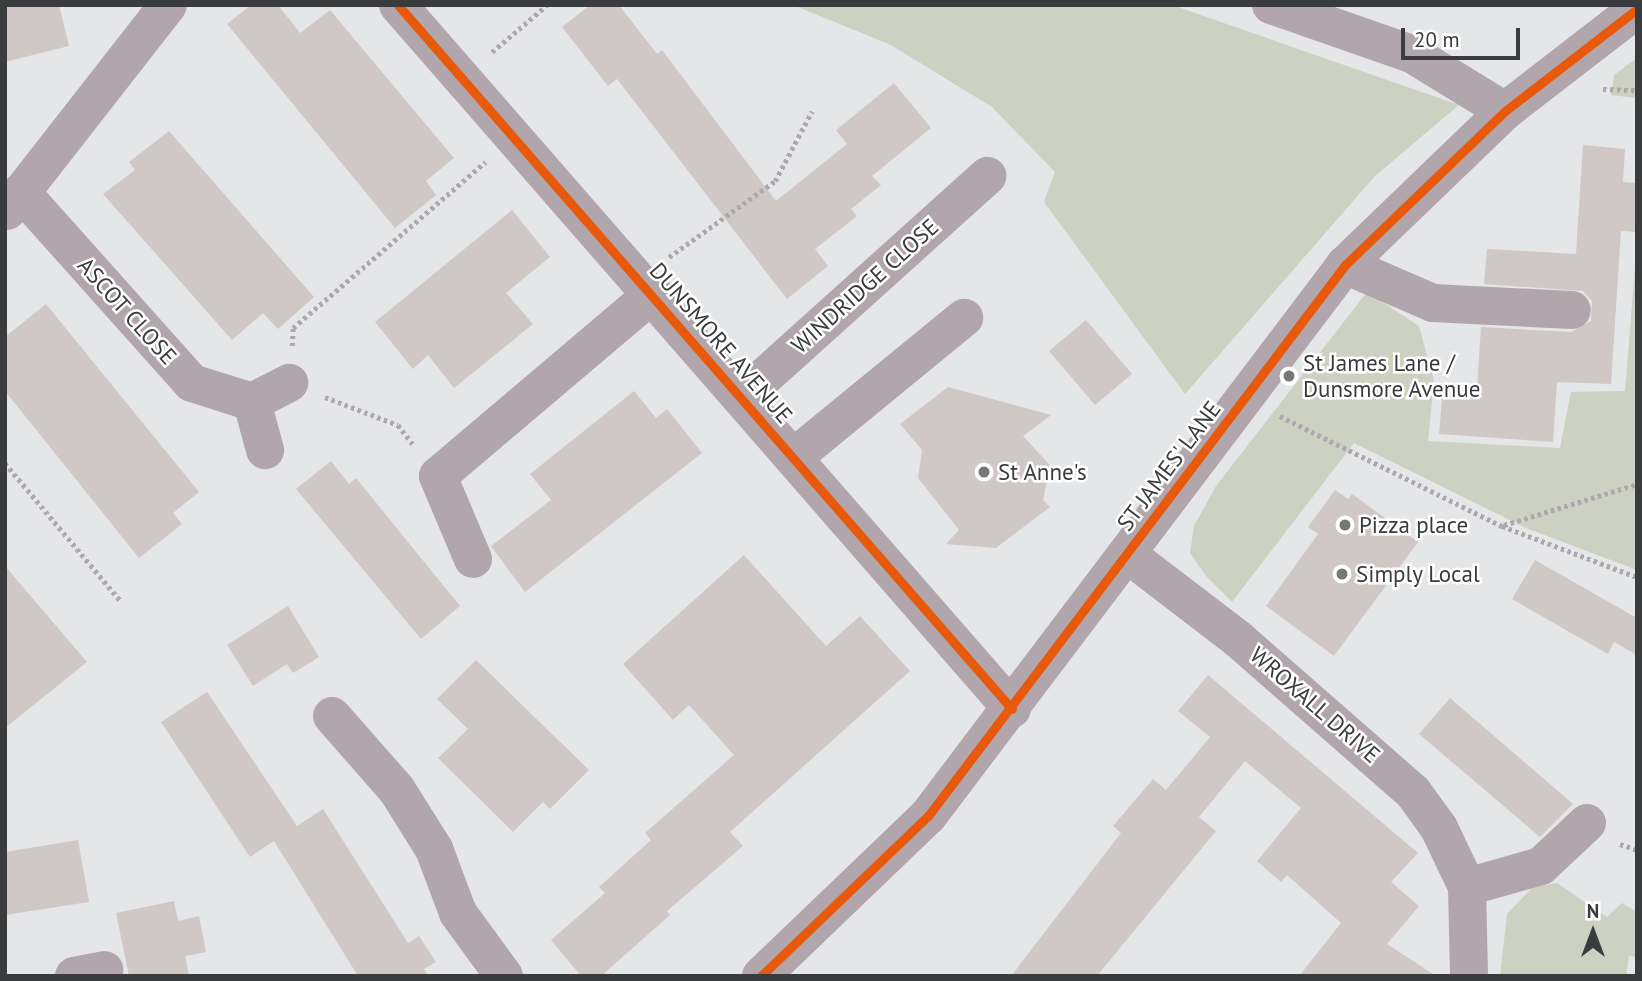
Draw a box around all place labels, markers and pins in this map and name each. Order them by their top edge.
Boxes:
place label: St James Lane / Dunsmore Avenue [1303,349,1481,403]
marker: St James Lane / Dunsmore Avenue [1281,368,1297,384]
place label: St Anne's [998,458,1087,486]
marker: St Anne's [976,464,992,480]
place label: Pizza place [1359,511,1468,539]
marker: Pizza place [1337,517,1353,533]
place label: Simply Local [1356,560,1480,588]
marker: Simply Local [1334,566,1350,582]

